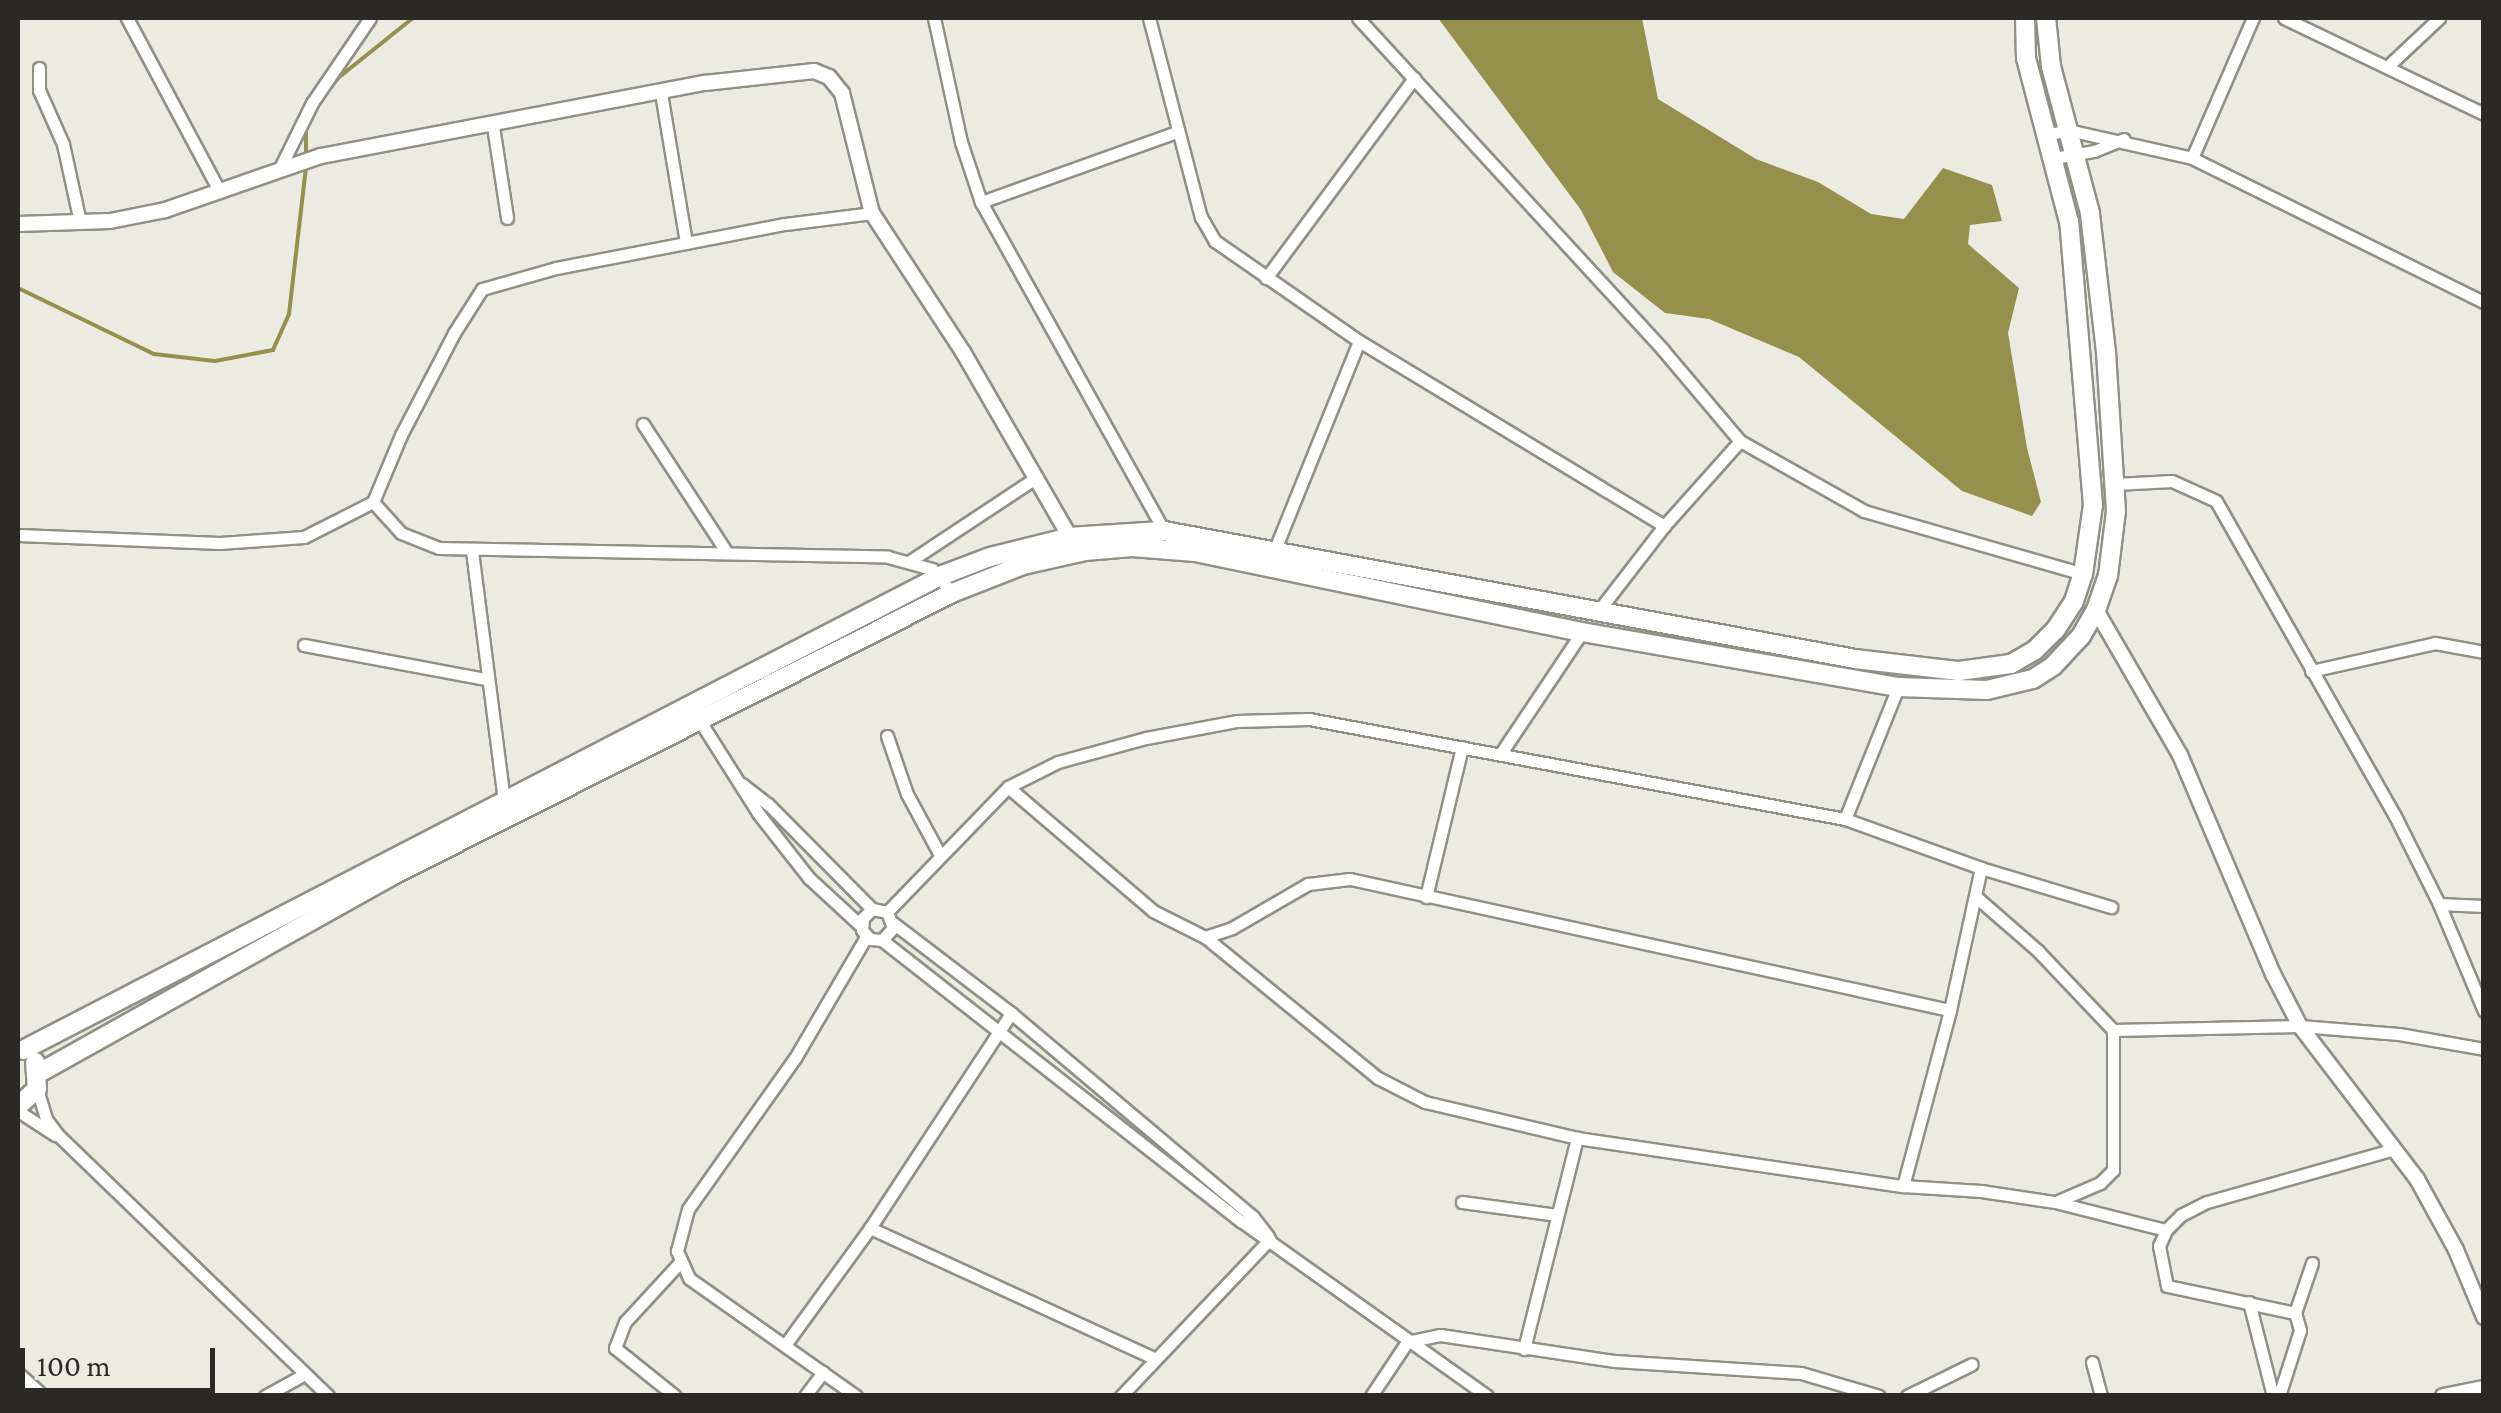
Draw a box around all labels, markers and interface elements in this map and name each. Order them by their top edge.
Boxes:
scale bar [25,1328,220,1390]
text: 100 m [37,1349,111,1382]

